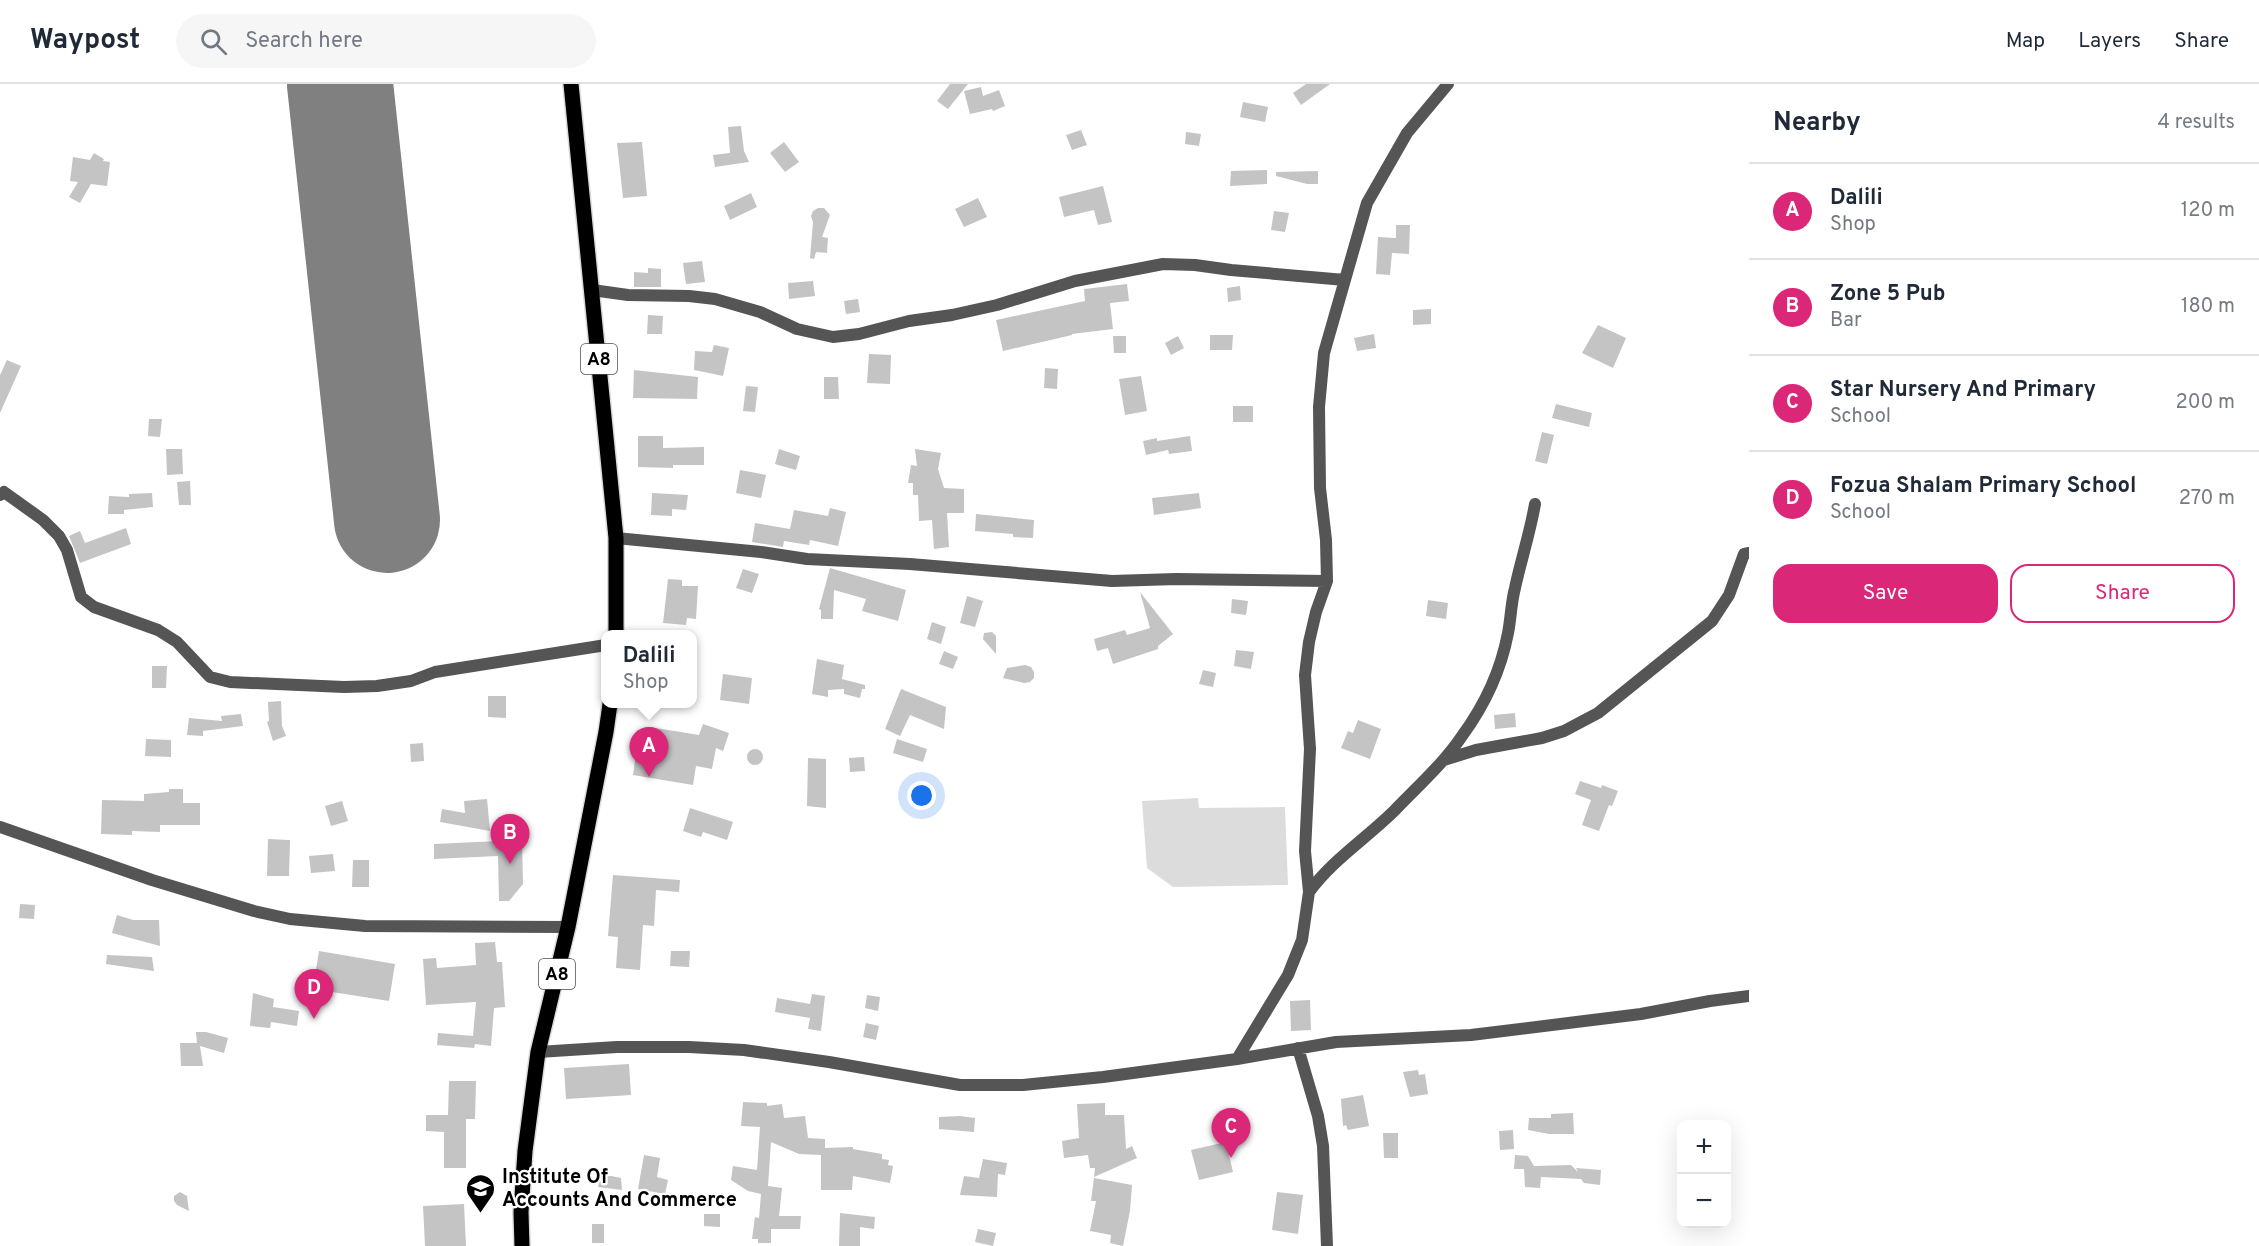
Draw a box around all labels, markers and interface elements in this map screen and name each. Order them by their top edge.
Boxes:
search box [176,14,596,68]
text: Waypost [30,23,140,59]
icon: search [197,25,230,58]
text: Search here [245,28,363,55]
text: Map [2006,28,2045,55]
text: Layers [2078,28,2141,55]
text: Share [2174,28,2229,55]
text: Nearby [1773,107,1861,140]
text: 4 results [2158,110,2235,136]
text: Dalili [1830,185,1883,212]
text: A [1785,198,1800,224]
text: 120 m [2181,198,2235,224]
text: Shop [1830,212,1876,238]
text: Zone 5 Pub [1830,281,1946,308]
text: B [1786,294,1799,320]
text: 180 m [2181,294,2235,320]
text: Bar [1830,308,1862,334]
road number: A8 [581,344,617,374]
text: Star Nursery And Primary [1830,377,2096,404]
text: C [1786,390,1799,416]
text: 200 m [2176,390,2235,416]
text: School [1830,404,1891,430]
text: Fozua Shalam Primary School [1830,473,2136,500]
text: D [1785,486,1800,512]
text: 270 m [2179,486,2235,512]
text: School [1830,500,1891,526]
button: Save [1773,564,1998,623]
button: Share [2010,564,2235,623]
popup [601,630,697,708]
text: Dalili [623,643,675,670]
text: Shop [623,670,669,696]
pin: A [630,728,668,777]
your location [907,781,936,810]
pin: B [490,814,530,864]
road number: A8 [539,959,575,989]
pin: D [294,970,334,1019]
pin: C [1212,1108,1250,1158]
map controls [1677,1120,1731,1228]
button: + [1677,1120,1731,1174]
place label: Institute Of Accounts And Commerce [502,1165,737,1214]
school or university icon: Institute Of Accounts And Commerce [465,1172,497,1214]
button: − [1677,1174,1731,1228]

